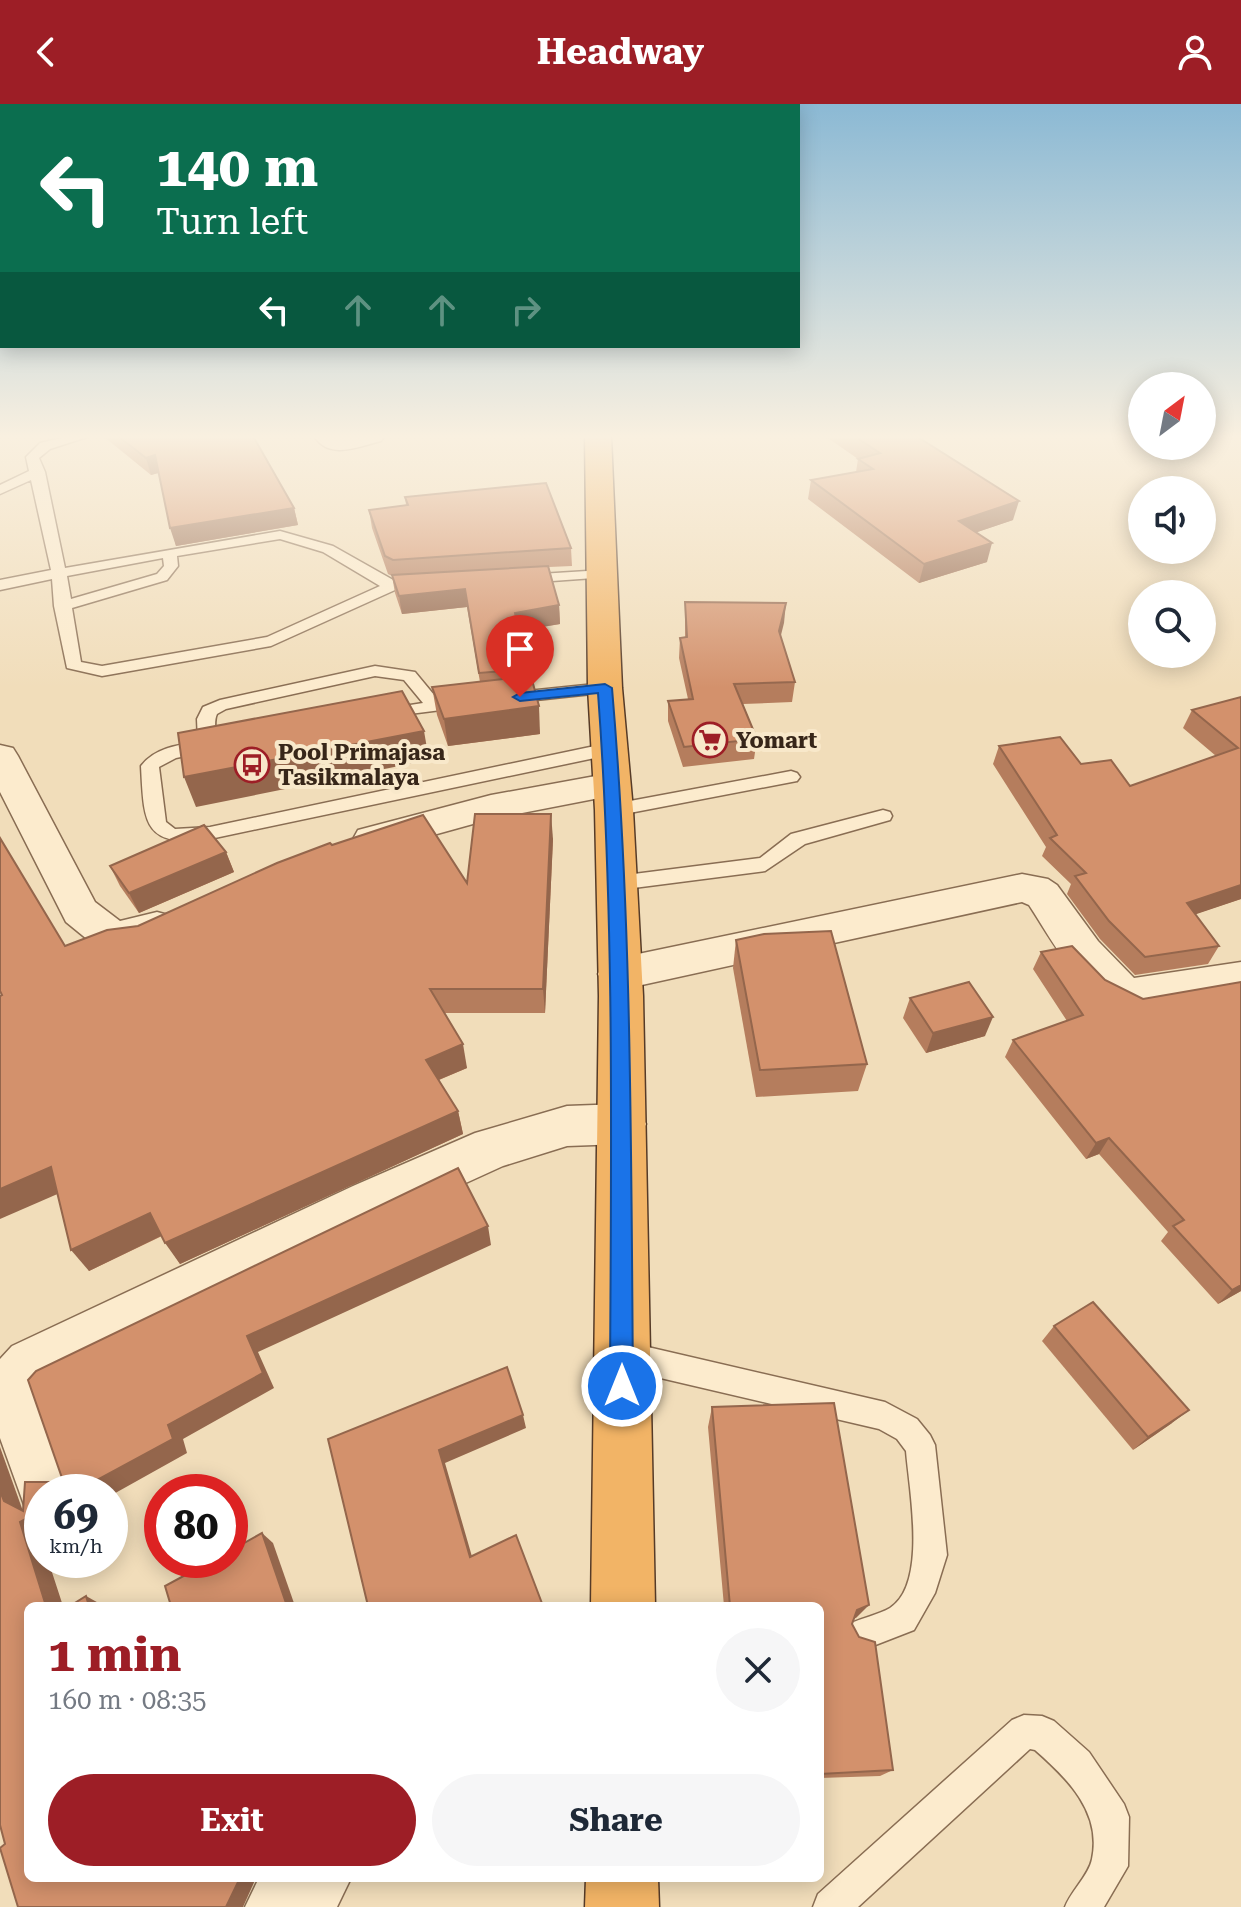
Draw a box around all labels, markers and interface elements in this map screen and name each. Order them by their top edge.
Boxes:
icon: back [24,30,68,74]
icon: person [1173,30,1217,74]
text: Headway [537,31,704,73]
text: 140 m [156,134,318,200]
icon: left [24,136,128,240]
text: Turn left [156,201,308,243]
icon: left [252,288,296,332]
icon: ahead [336,288,380,332]
icon: ahead [420,288,464,332]
icon: right [504,288,548,332]
north arrow [1128,372,1216,460]
map controls [1128,372,1216,668]
button: sound [1128,476,1216,564]
button: search [1128,580,1216,668]
pin [486,615,554,697]
icon: arrive [498,627,542,671]
supermarket icon: Yomart [691,721,729,759]
place label: Yomart [736,728,817,753]
place label: Pool Primajasa Tasikmalaya [278,740,445,790]
bus stop icon: Pool Primajasa Tasikmalaya [233,746,271,784]
position arrow [580,1344,664,1428]
speed limit sign: 80 [144,1474,248,1578]
text: 69 [54,1492,98,1539]
text: km/h [49,1534,103,1558]
text: 1 min [48,1627,181,1683]
button: close [716,1628,800,1712]
text: 160 m · 08:35 [48,1685,207,1715]
button: Exit [48,1774,416,1866]
button: Share [432,1774,800,1866]

